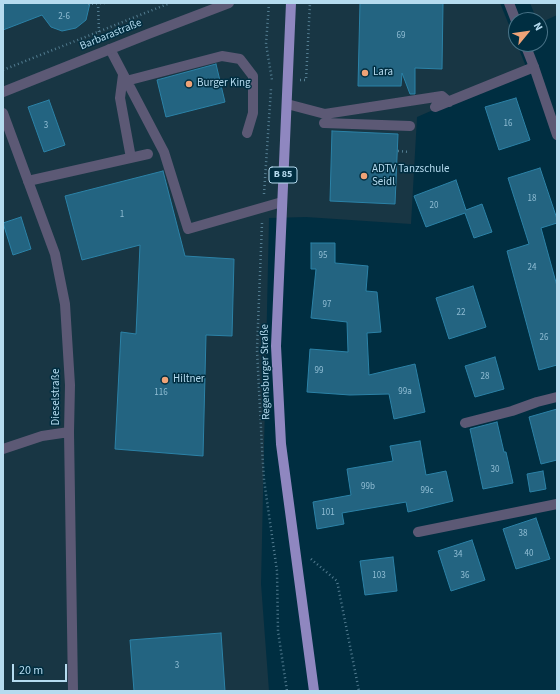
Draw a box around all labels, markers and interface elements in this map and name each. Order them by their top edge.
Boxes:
house number: 2-6 [58,12,70,22]
north arrow [508,12,548,52]
street label: Barbarastraße [78,17,144,53]
text: N [530,20,546,33]
house number: 69 [397,31,405,41]
place label: Lara [373,66,393,80]
marker: Lara [360,68,370,78]
place label: Burger King [197,77,251,91]
marker: Burger King [184,79,194,89]
house number: 16 [504,119,512,129]
house number: 3 [44,121,48,131]
place label: ADTV Tanzschule Seidl [372,163,449,189]
road number: B 85 [269,167,297,183]
marker: ADTV Tanzschule Seidl [359,171,369,181]
house number: 18 [528,194,536,204]
house number: 20 [430,201,438,211]
house number: 1 [120,210,124,220]
house number: 95 [319,251,327,261]
house number: 24 [528,263,536,273]
house number: 97 [323,300,331,310]
house number: 22 [457,308,465,318]
street label: Regensburger Straße [259,324,273,420]
house number: 26 [540,333,548,343]
house number: 99 [315,366,323,376]
street label: Dieselstraße [50,369,64,425]
house number: 28 [481,372,489,382]
place label: Hiltner [173,373,205,387]
marker: Hiltner [160,375,170,385]
house number: 99a [398,387,412,397]
house number: 116 [154,388,168,398]
house number: 30 [491,465,499,475]
house number: 99b [361,482,375,492]
house number: 99c [420,486,434,496]
house number: 101 [321,508,335,518]
house number: 38 [519,529,527,539]
house number: 40 [525,549,533,559]
house number: 34 [454,550,462,560]
house number: 103 [372,571,386,581]
house number: 36 [461,571,469,581]
scale bar [14,656,69,682]
house number: 3 [175,661,179,671]
text: 20 m [19,662,43,679]

